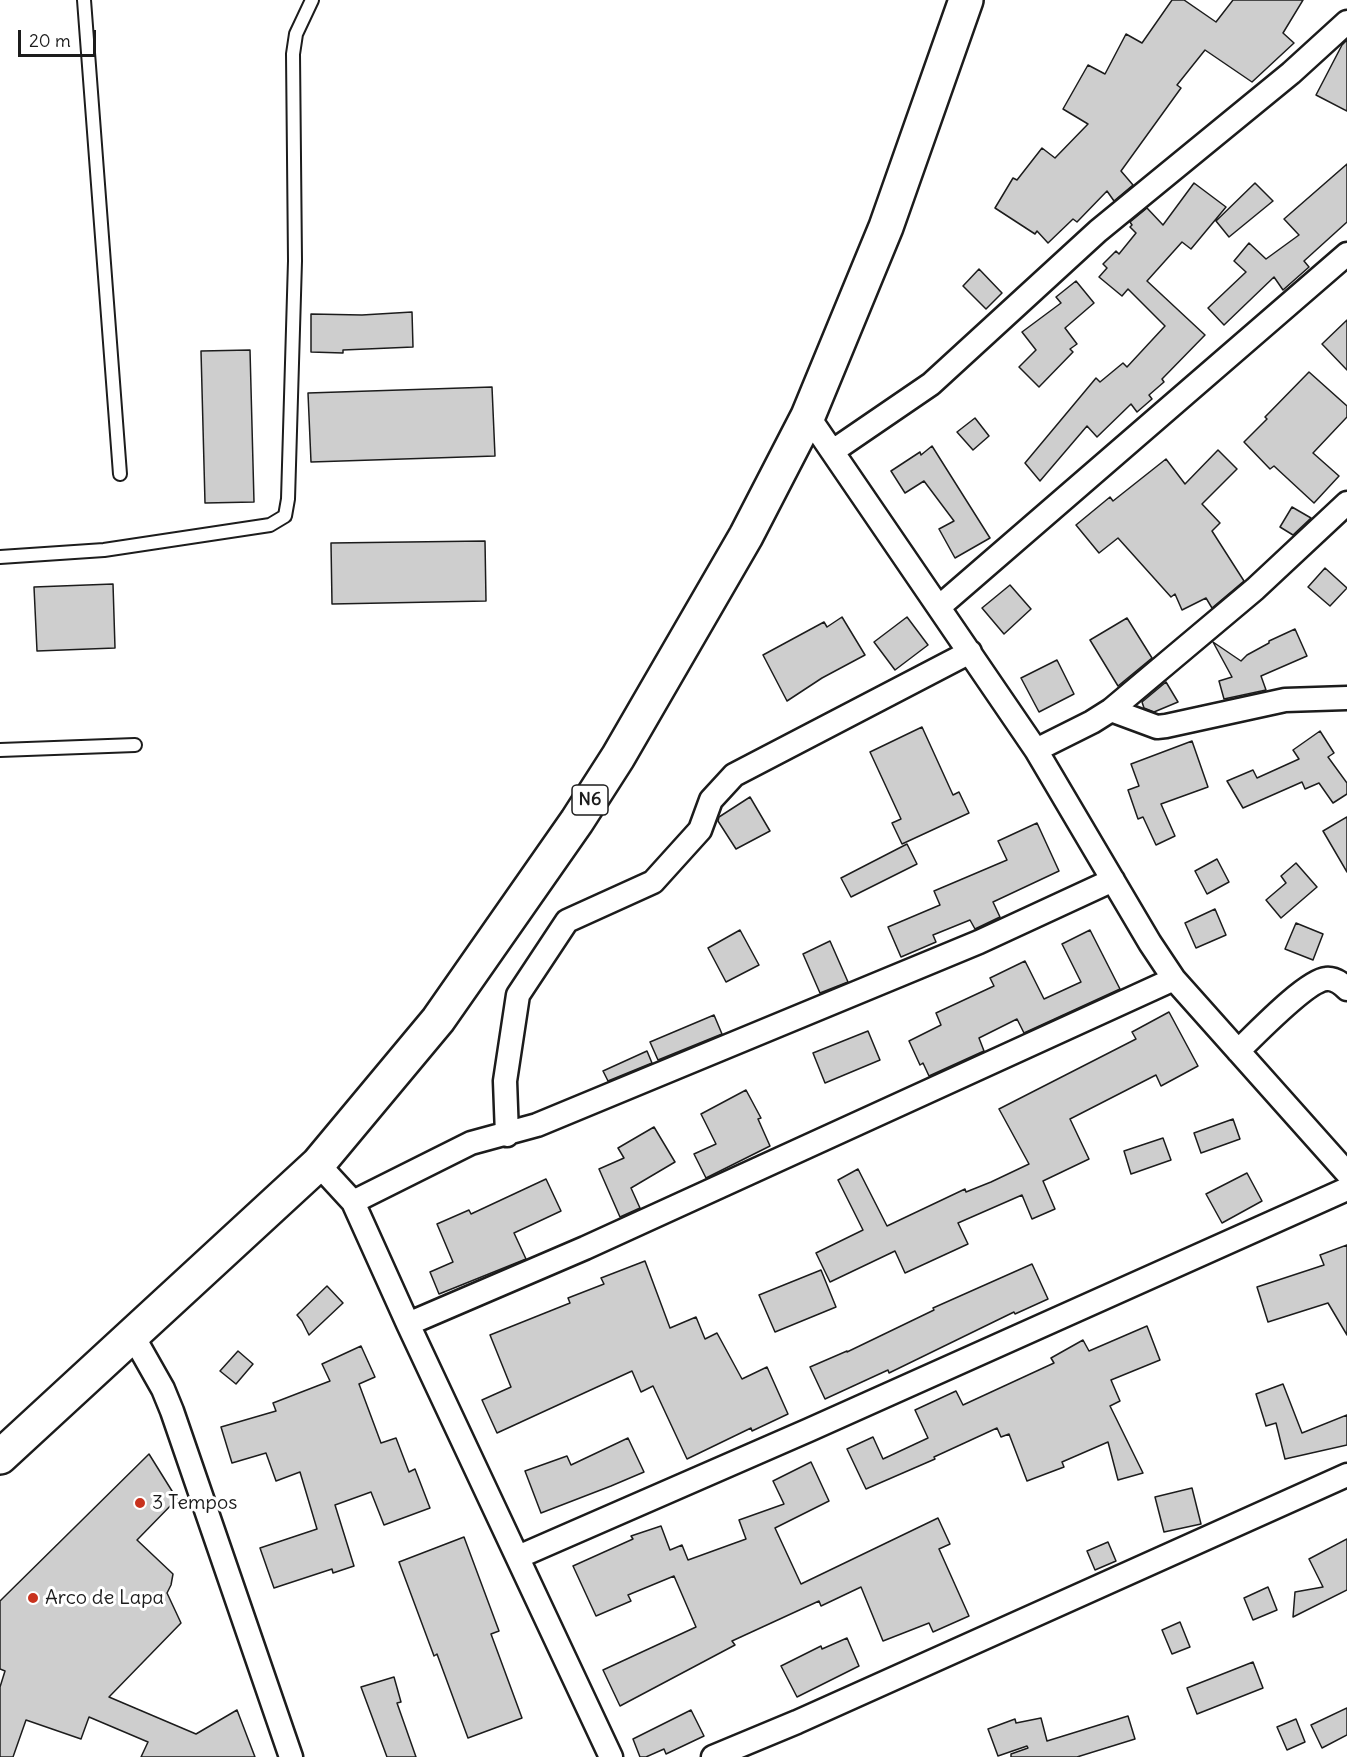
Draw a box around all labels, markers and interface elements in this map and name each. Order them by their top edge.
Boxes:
scale bar [21,18,99,56]
text: 20 m [29,29,71,52]
road number: N6 [572,785,608,815]
place label: 3 Tempos [152,1491,237,1515]
marker: 3 Tempos [133,1496,147,1510]
place label: Arco de Lapa [45,1586,164,1610]
marker: Arco de Lapa [26,1591,40,1605]

